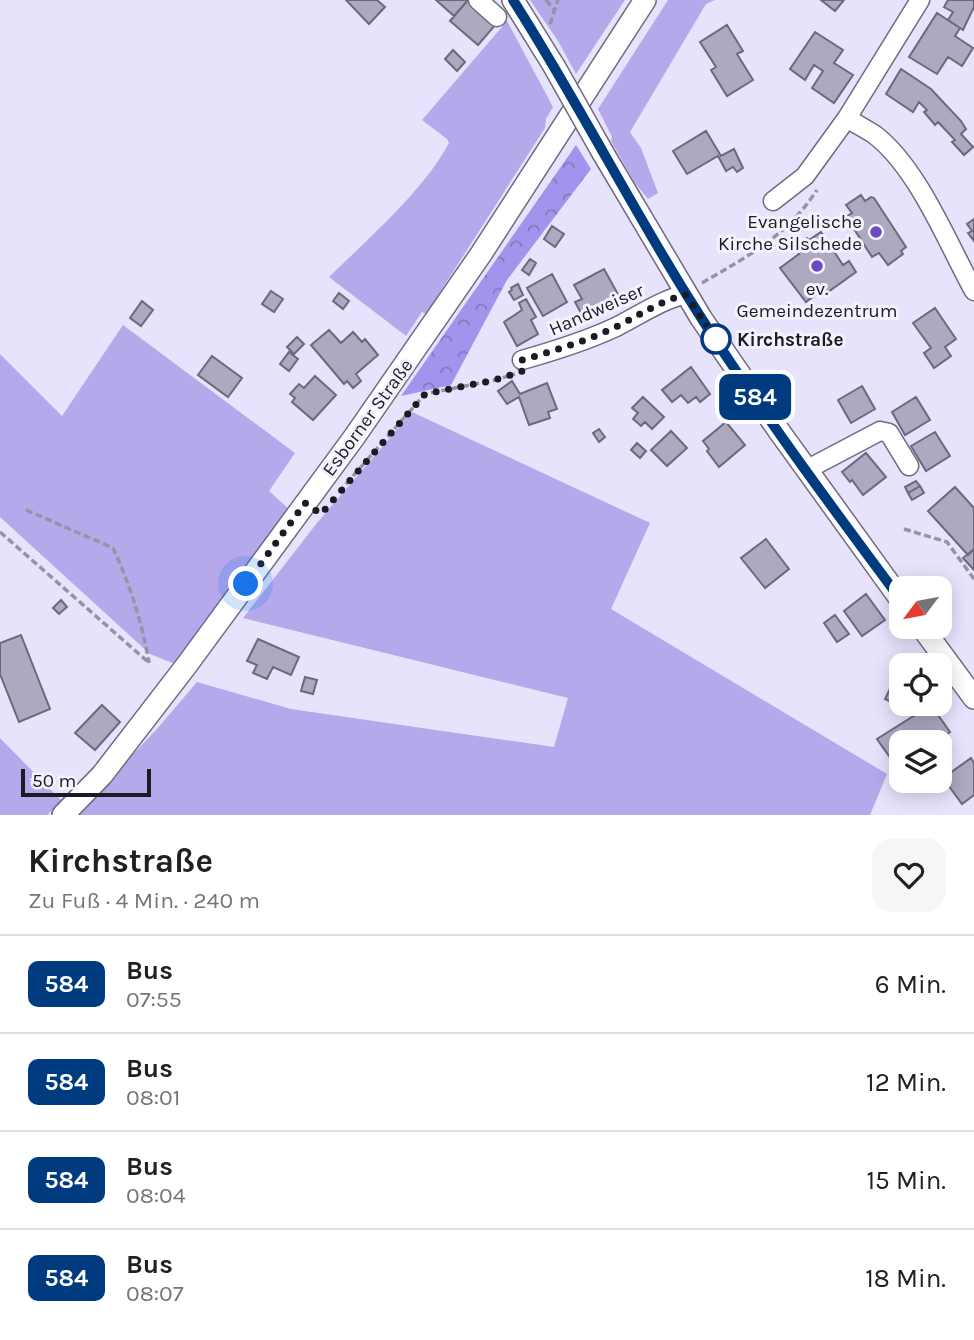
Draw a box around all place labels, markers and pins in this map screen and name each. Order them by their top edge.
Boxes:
place label: Evangelische Kirche Silschede [718,211,862,255]
marker: Evangelische Kirche Silschede [868,224,884,240]
marker: ev. Gemeindezentrum [809,258,825,274]
place label: ev. Gemeindezentrum [736,278,898,322]
marker: Kirchstraße [701,324,731,354]
place label: Kirchstraße [737,329,844,351]

